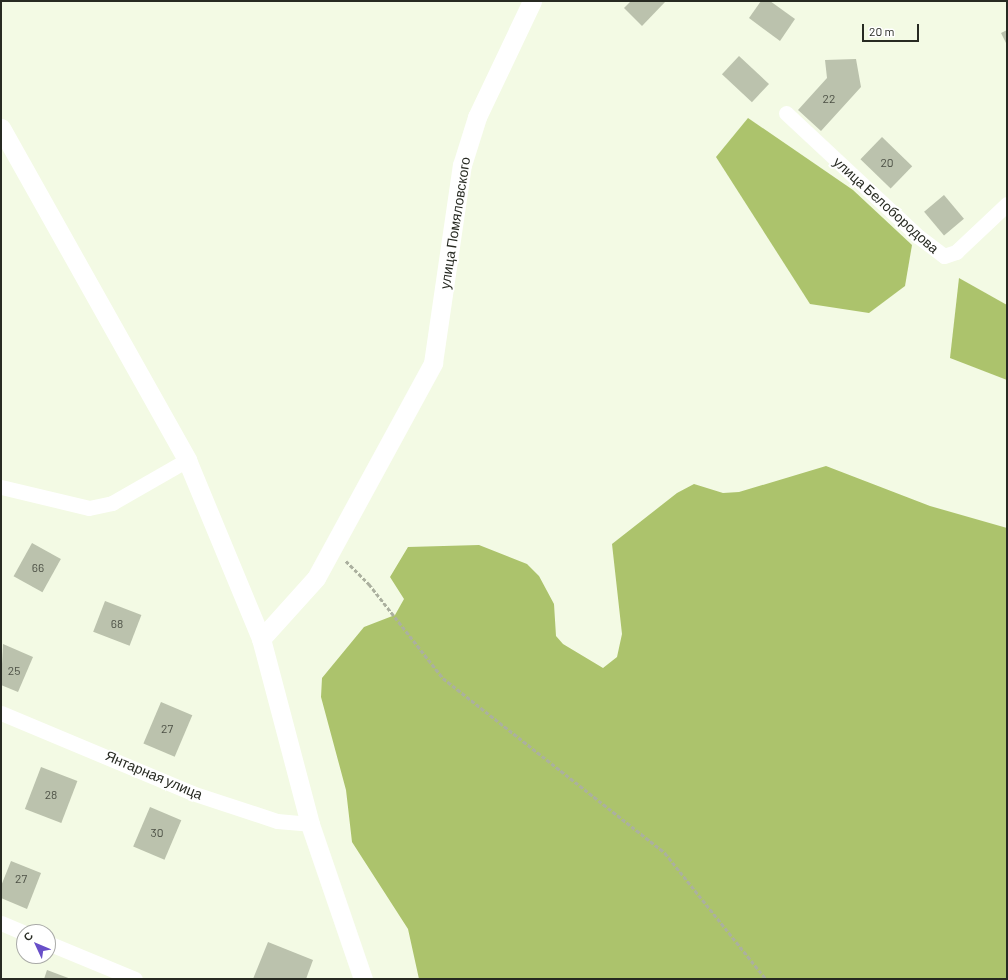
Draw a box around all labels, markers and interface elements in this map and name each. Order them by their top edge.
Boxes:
scale bar [864,16,921,42]
text: 20 m [869,24,895,38]
house number: 22 [823,92,835,106]
street label: улица Белобородова [830,153,942,257]
street label: улица Помяловского [436,156,474,290]
house number: 20 [880,156,894,170]
house number: 66 [32,561,44,575]
house number: 68 [111,617,123,631]
house number: 25 [8,664,20,678]
house number: 27 [161,722,173,736]
street label: Янтарная улица [103,747,205,803]
house number: 28 [45,788,57,802]
house number: 30 [151,826,163,840]
house number: 27 [15,872,27,886]
north arrow [16,924,56,964]
text: С [20,929,35,943]

